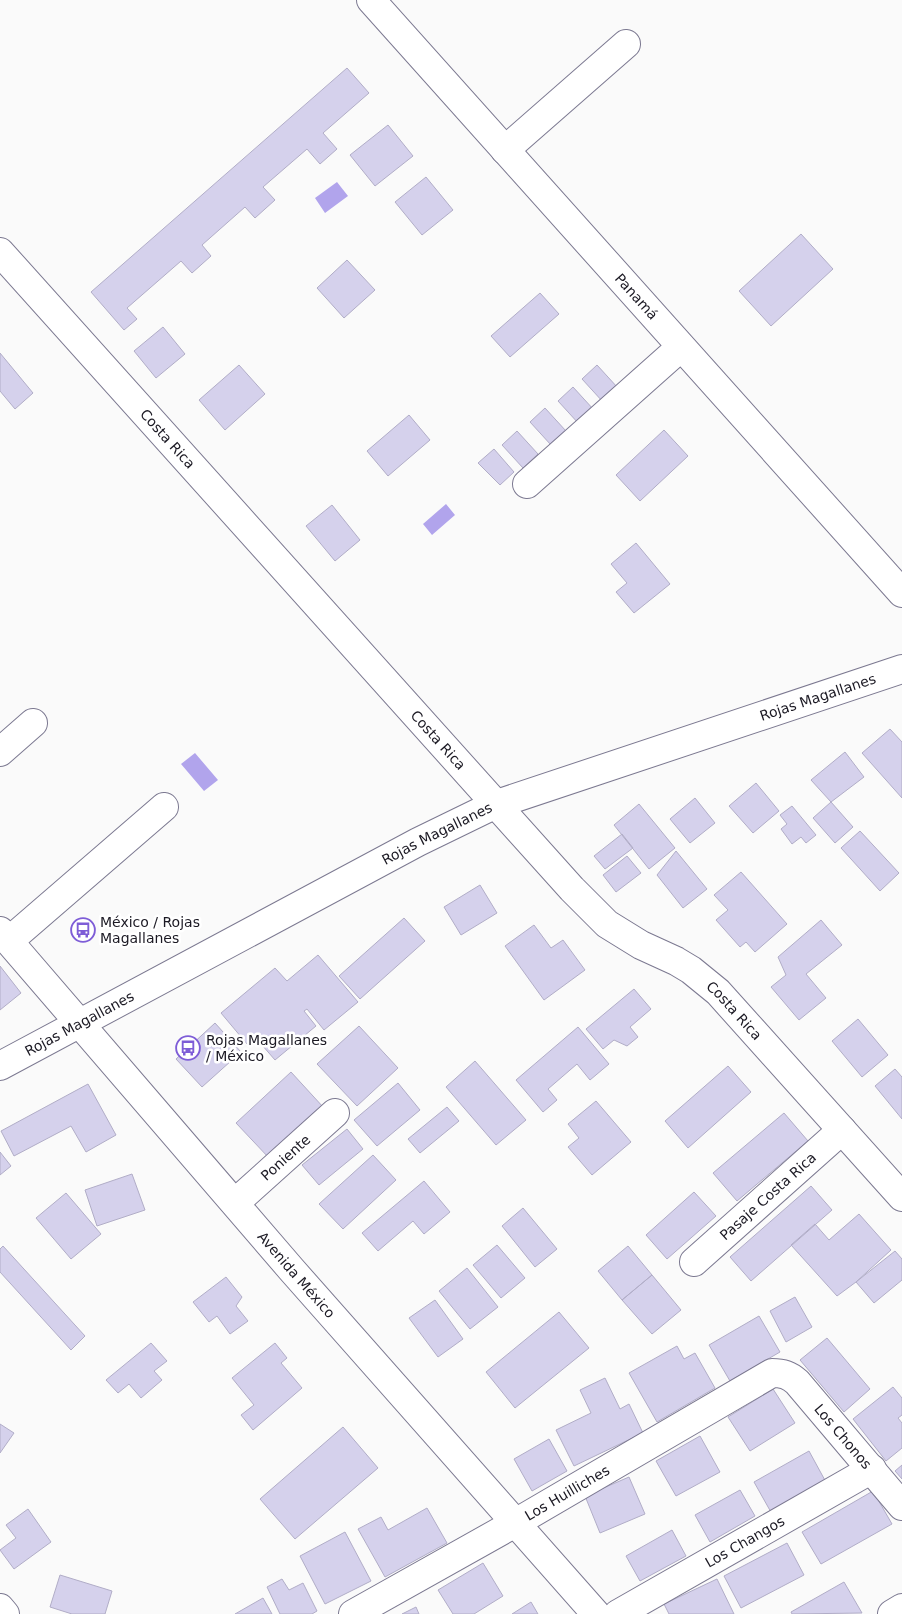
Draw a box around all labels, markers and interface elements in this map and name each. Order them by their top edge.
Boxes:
street label: Panamá [612,270,661,323]
street label: Costa Rica [137,406,198,472]
street label: Rojas Magallanes [758,670,878,724]
street label: Costa Rica [408,707,469,773]
street label: Rojas Magallanes [379,799,495,868]
place label: México / Rojas Magallanes [100,914,200,946]
bus stop icon: México / Rojas Magallanes [70,917,96,943]
street label: Costa Rica [703,978,765,1043]
street label: Rojas Magallanes [22,988,137,1059]
place label: Rojas Magallanes / México [206,1032,327,1064]
bus stop icon: Rojas Magallanes / México [175,1035,201,1061]
street label: Poniente [258,1131,314,1184]
street label: Pasaje Costa Rica [717,1149,819,1243]
street label: Avenida México [254,1228,338,1321]
street label: Los Chonos [811,1401,875,1472]
street label: Los Huilliches [522,1462,612,1524]
street label: Los Changos [702,1513,787,1571]

